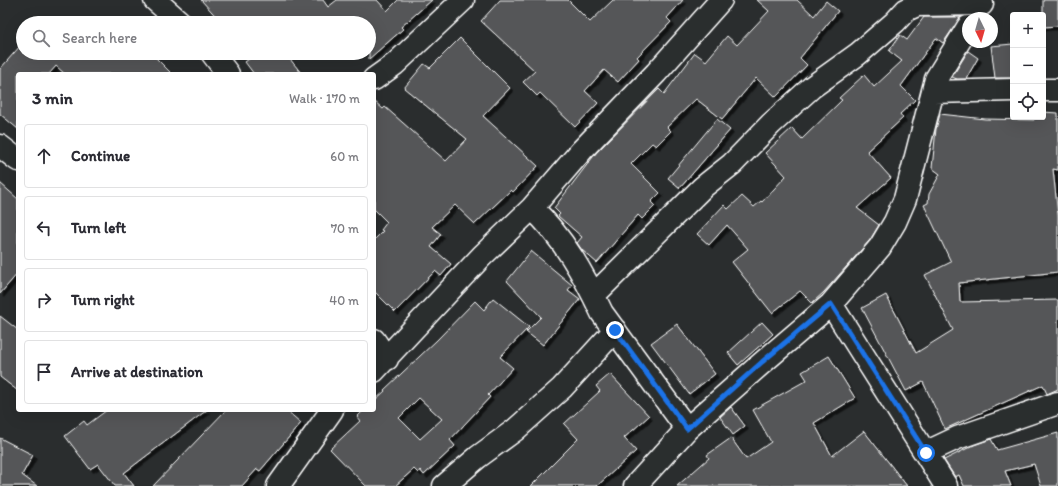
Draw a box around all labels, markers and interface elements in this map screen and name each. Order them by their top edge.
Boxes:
north arrow [962,12,998,48]
map controls [1010,12,1046,120]
button: + [1010,12,1046,48]
search box [16,16,376,60]
icon: search [30,27,52,49]
text: Search here [62,29,137,47]
button: − [1010,48,1046,84]
button: locate [1010,84,1046,120]
text: 3 min [32,88,73,108]
text: Walk · 170 m [289,91,360,106]
icon: ahead [33,145,55,167]
text: Continue [71,147,130,165]
text: 60 m [330,149,359,164]
icon: left [33,217,55,239]
text: Turn left [71,219,126,237]
text: 70 m [331,221,359,236]
icon: right [33,289,55,311]
text: Turn right [71,291,135,309]
text: 40 m [329,293,359,308]
route end [606,321,624,339]
icon: arrive [33,361,55,383]
text: Arrive at destination [71,363,203,381]
route start [917,444,935,462]

